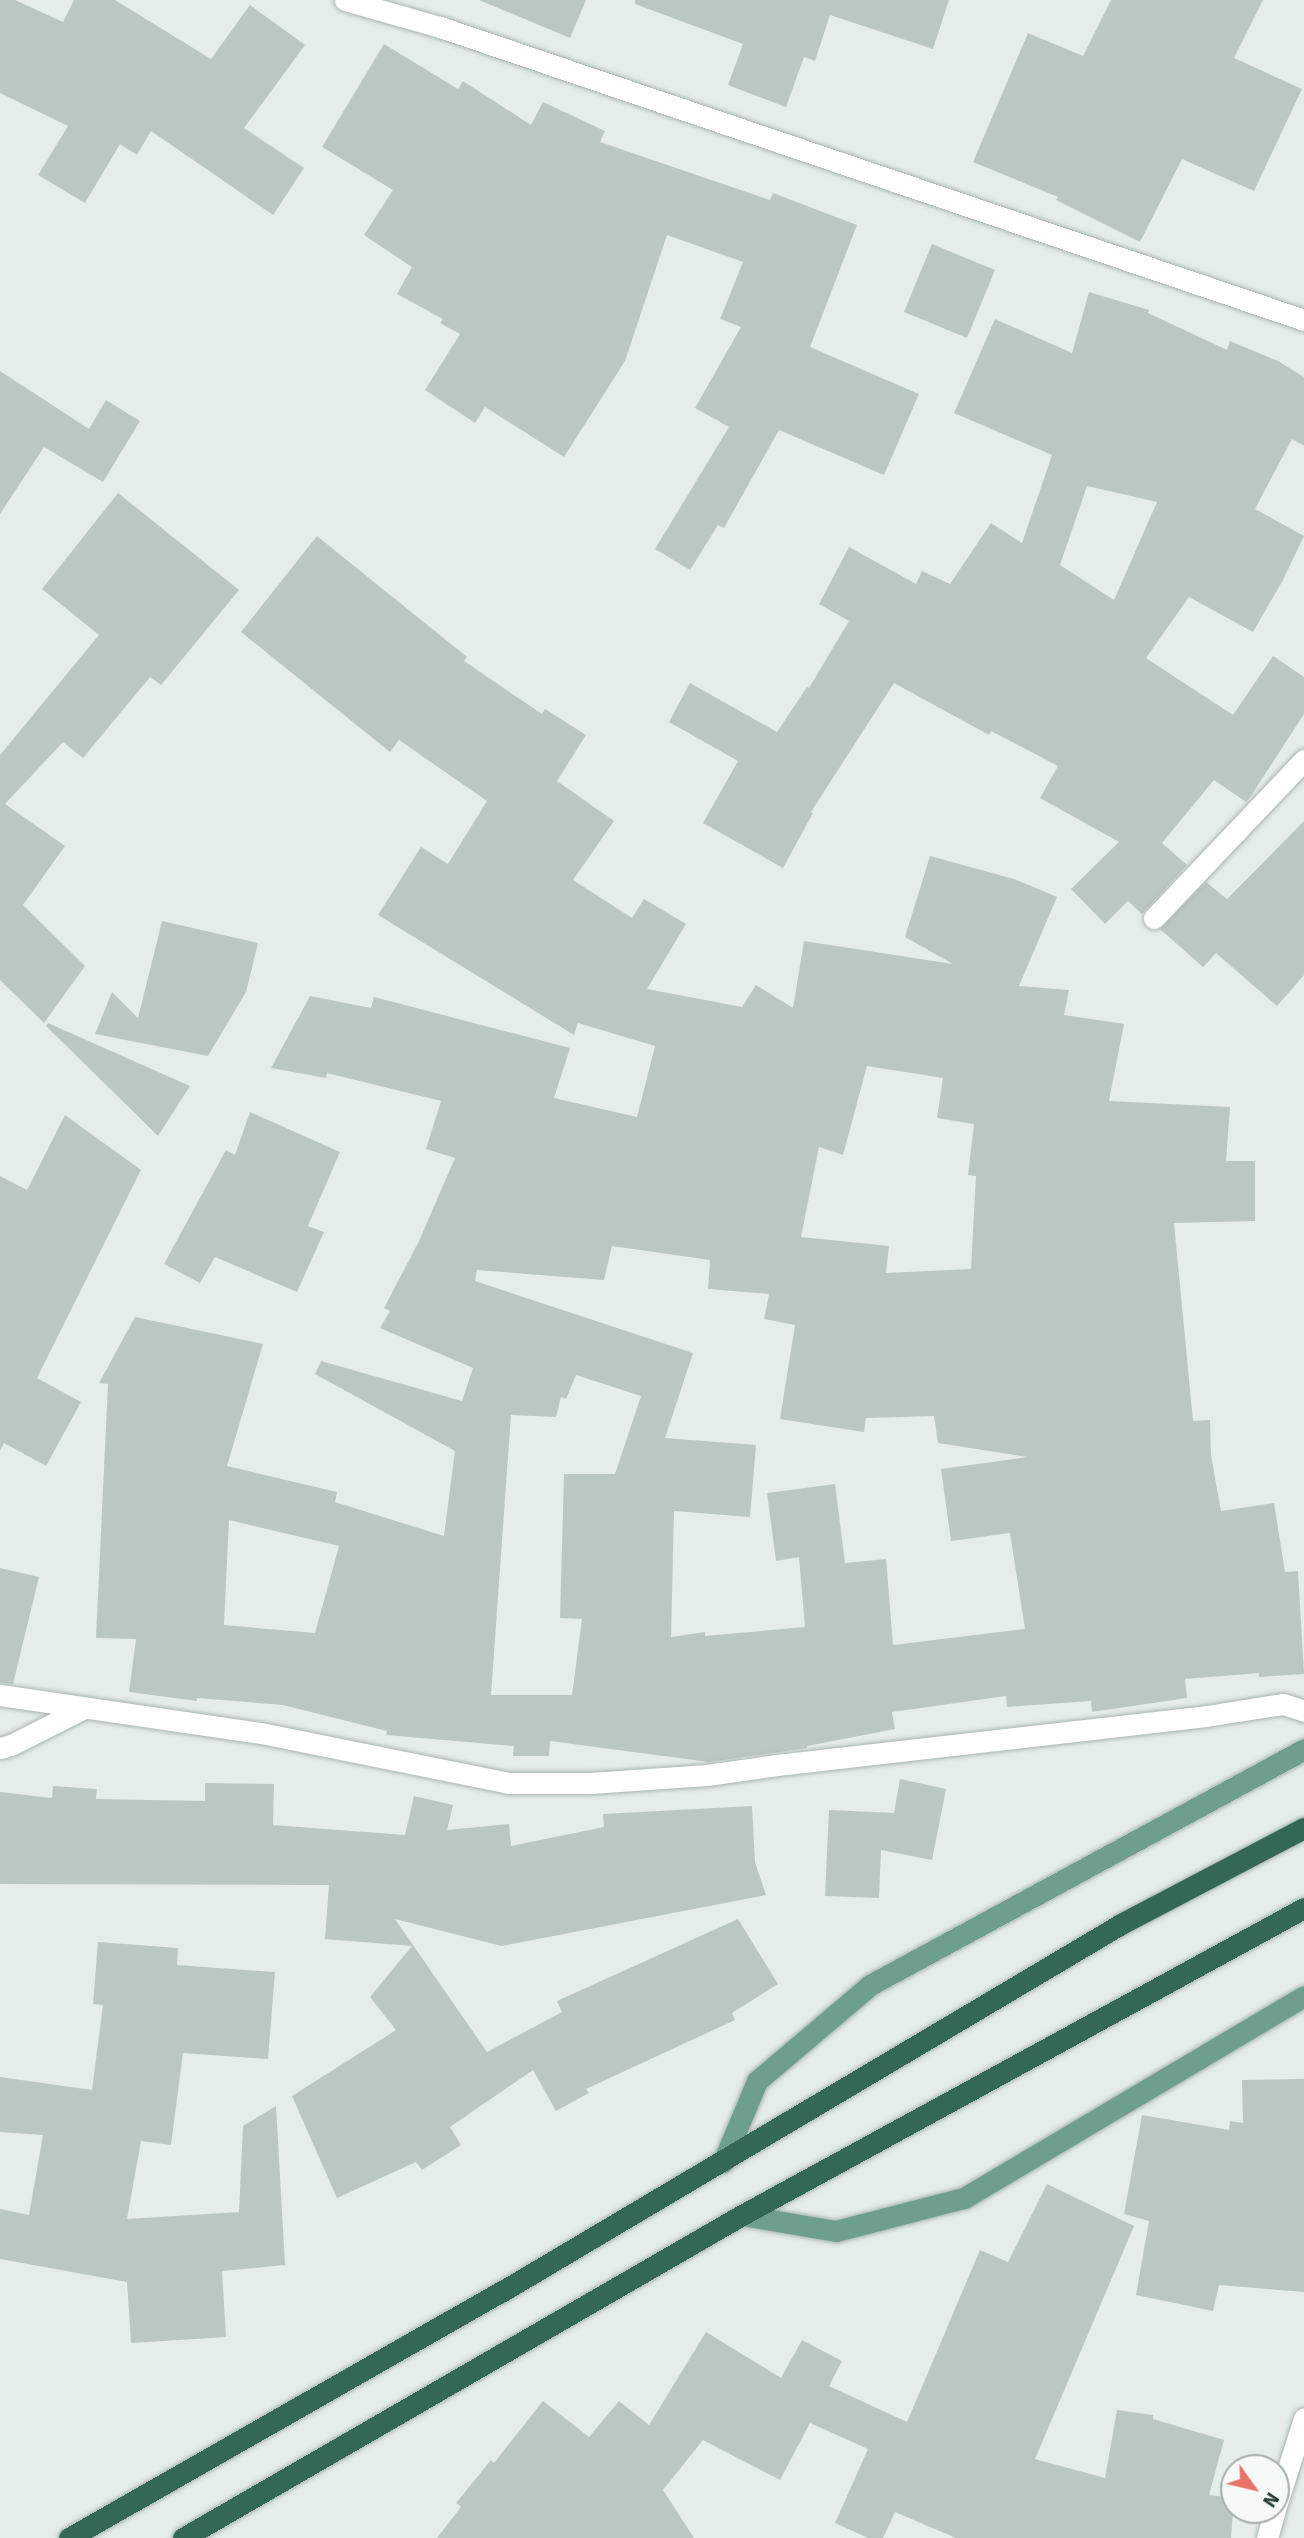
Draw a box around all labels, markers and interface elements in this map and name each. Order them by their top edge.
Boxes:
north arrow [1220,2454,1290,2524]
text: N [1257,2487,1284,2512]

